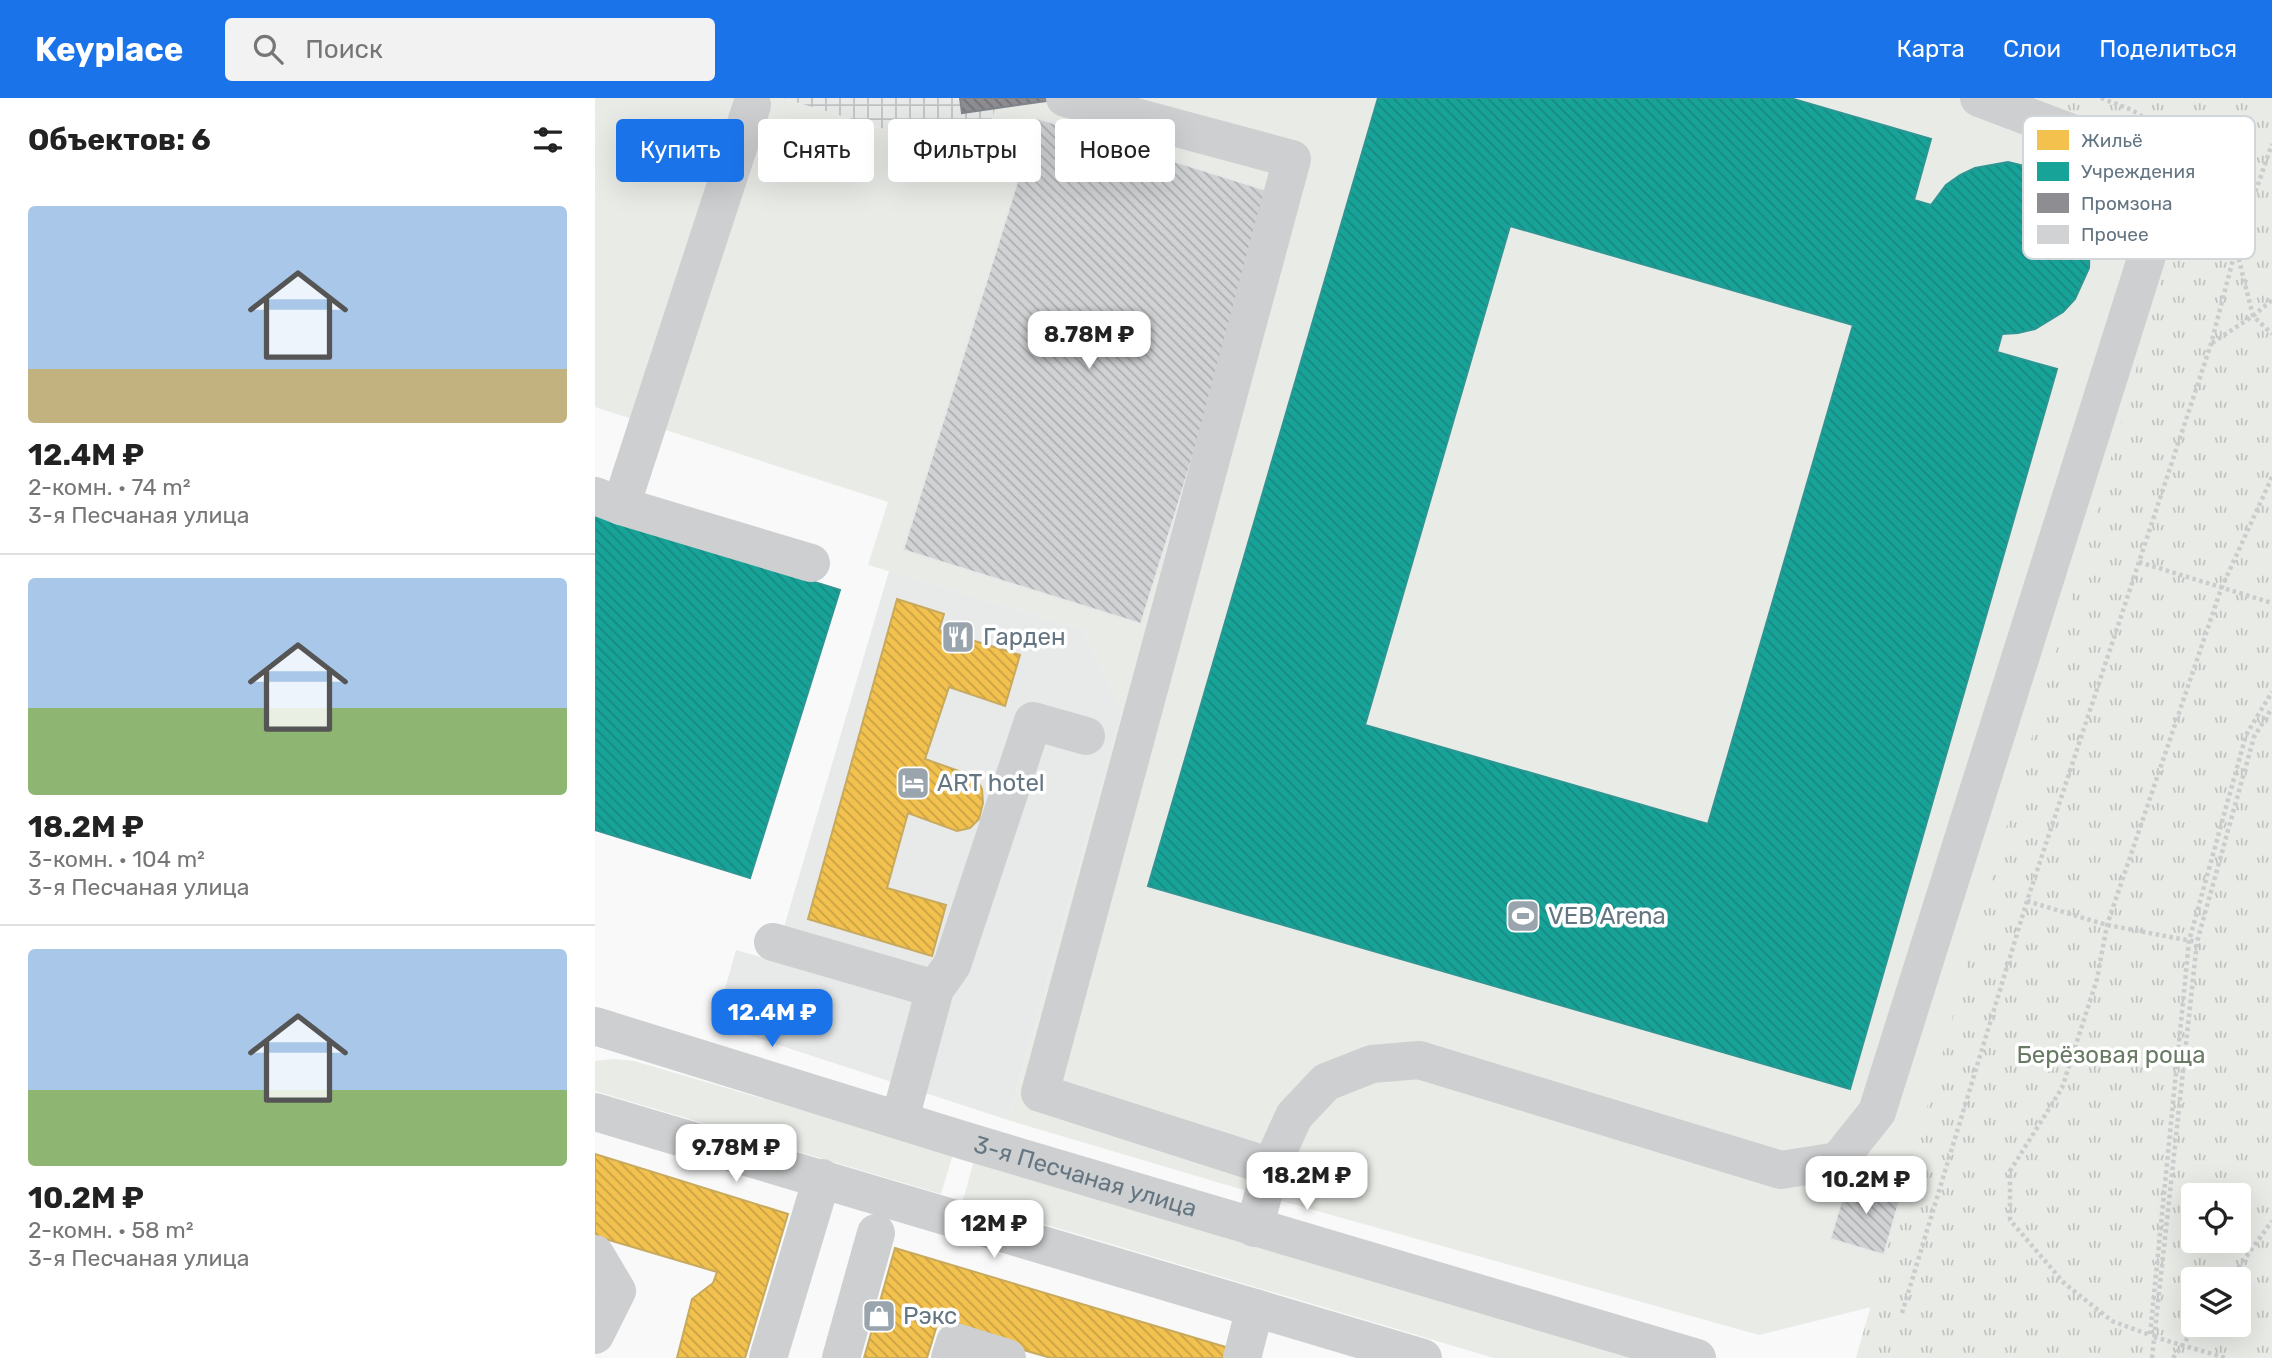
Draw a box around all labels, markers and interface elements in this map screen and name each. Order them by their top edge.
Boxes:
search box [225,18,715,81]
text: Keyplace [35,30,183,69]
icon: search [249,30,287,68]
text: Поиск [305,34,383,65]
text: Карта [1896,35,1965,63]
text: Слои [2003,35,2061,63]
text: Поделиться [2099,35,2237,63]
legend [2023,116,2255,259]
chip: Купить [616,119,744,182]
chip: Снять [758,119,874,182]
chip: Фильтры [888,119,1041,182]
chip: Новое [1055,119,1175,182]
icon: filters [529,121,567,159]
text: Объектов: 6 [28,122,211,158]
text: Жильё [2081,129,2143,152]
text: Учреждения [2081,160,2195,183]
text: Промзона [2081,192,2172,215]
text: Прочее [2081,223,2149,246]
icon: home [235,252,361,378]
pin: 8.78M ₽ [1024,312,1154,371]
text: 8.78M ₽ [1044,320,1134,348]
text: 12.4M ₽ [28,437,144,473]
text: 2-комн. · 74 m² [28,473,191,501]
text: 3-я Песчаная улица [28,501,250,529]
restaurant icon: Гарден [939,618,977,656]
place label: Гарден [983,623,1066,651]
icon: home [235,624,361,750]
hotel icon: ART hotel [894,764,932,802]
place label: ART hotel [937,769,1045,797]
text: 18.2M ₽ [28,809,144,845]
text: 3-комн. · 104 m² [28,845,205,873]
text: 3-я Песчаная улица [28,873,250,901]
sports icon: VEB Arena [1504,897,1542,935]
place label: VEB Arena [1548,902,1666,930]
pin: 12.4M ₽ [707,990,837,1049]
icon: home [235,995,361,1121]
text: 12.4M ₽ [728,998,816,1026]
park label: Берёзовая роща [2016,1041,2206,1069]
pin: 9.78M ₽ [671,1124,801,1184]
street label: 3-я Песчаная улица [971,1130,1200,1223]
text: 9.78M ₽ [692,1133,780,1161]
pin: 18.2M ₽ [1242,1152,1372,1212]
pin: 10.2M ₽ [1801,1156,1931,1216]
text: 18.2M ₽ [1263,1161,1351,1189]
text: 10.2M ₽ [1822,1165,1910,1193]
text: 10.2M ₽ [28,1180,144,1216]
map controls [2181,1183,2251,1337]
button: locate [2181,1183,2251,1253]
pin: 12M ₽ [945,1200,1043,1260]
text: 12M ₽ [961,1209,1027,1237]
text: 2-комн. · 58 m² [28,1216,194,1244]
text: 3-я Песчаная улица [28,1244,250,1272]
button: layers [2181,1267,2251,1337]
shop icon: Рэкс [860,1297,898,1335]
place label: Рэкс [903,1302,957,1330]

